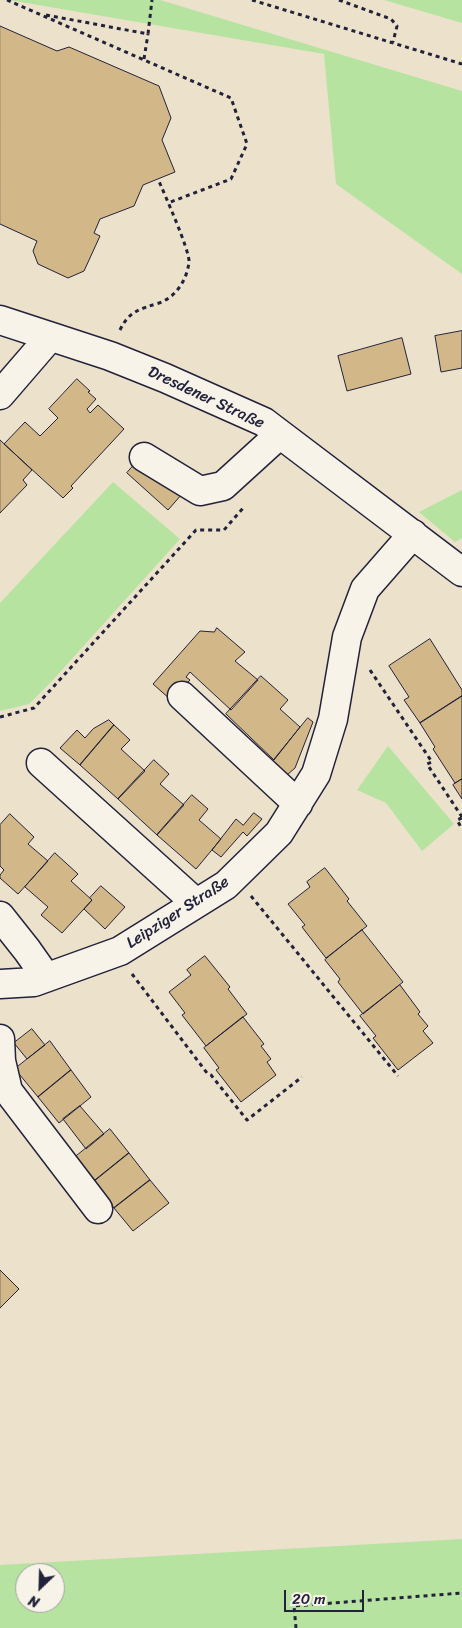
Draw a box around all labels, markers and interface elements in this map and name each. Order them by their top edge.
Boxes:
street label: Dresdener Straße [145,363,267,433]
street label: Leipziger Straße [123,873,233,953]
north arrow [15,1563,65,1613]
scale bar [287,1580,367,1612]
text: 20 m [292,1586,326,1612]
text: N [25,1588,44,1615]

